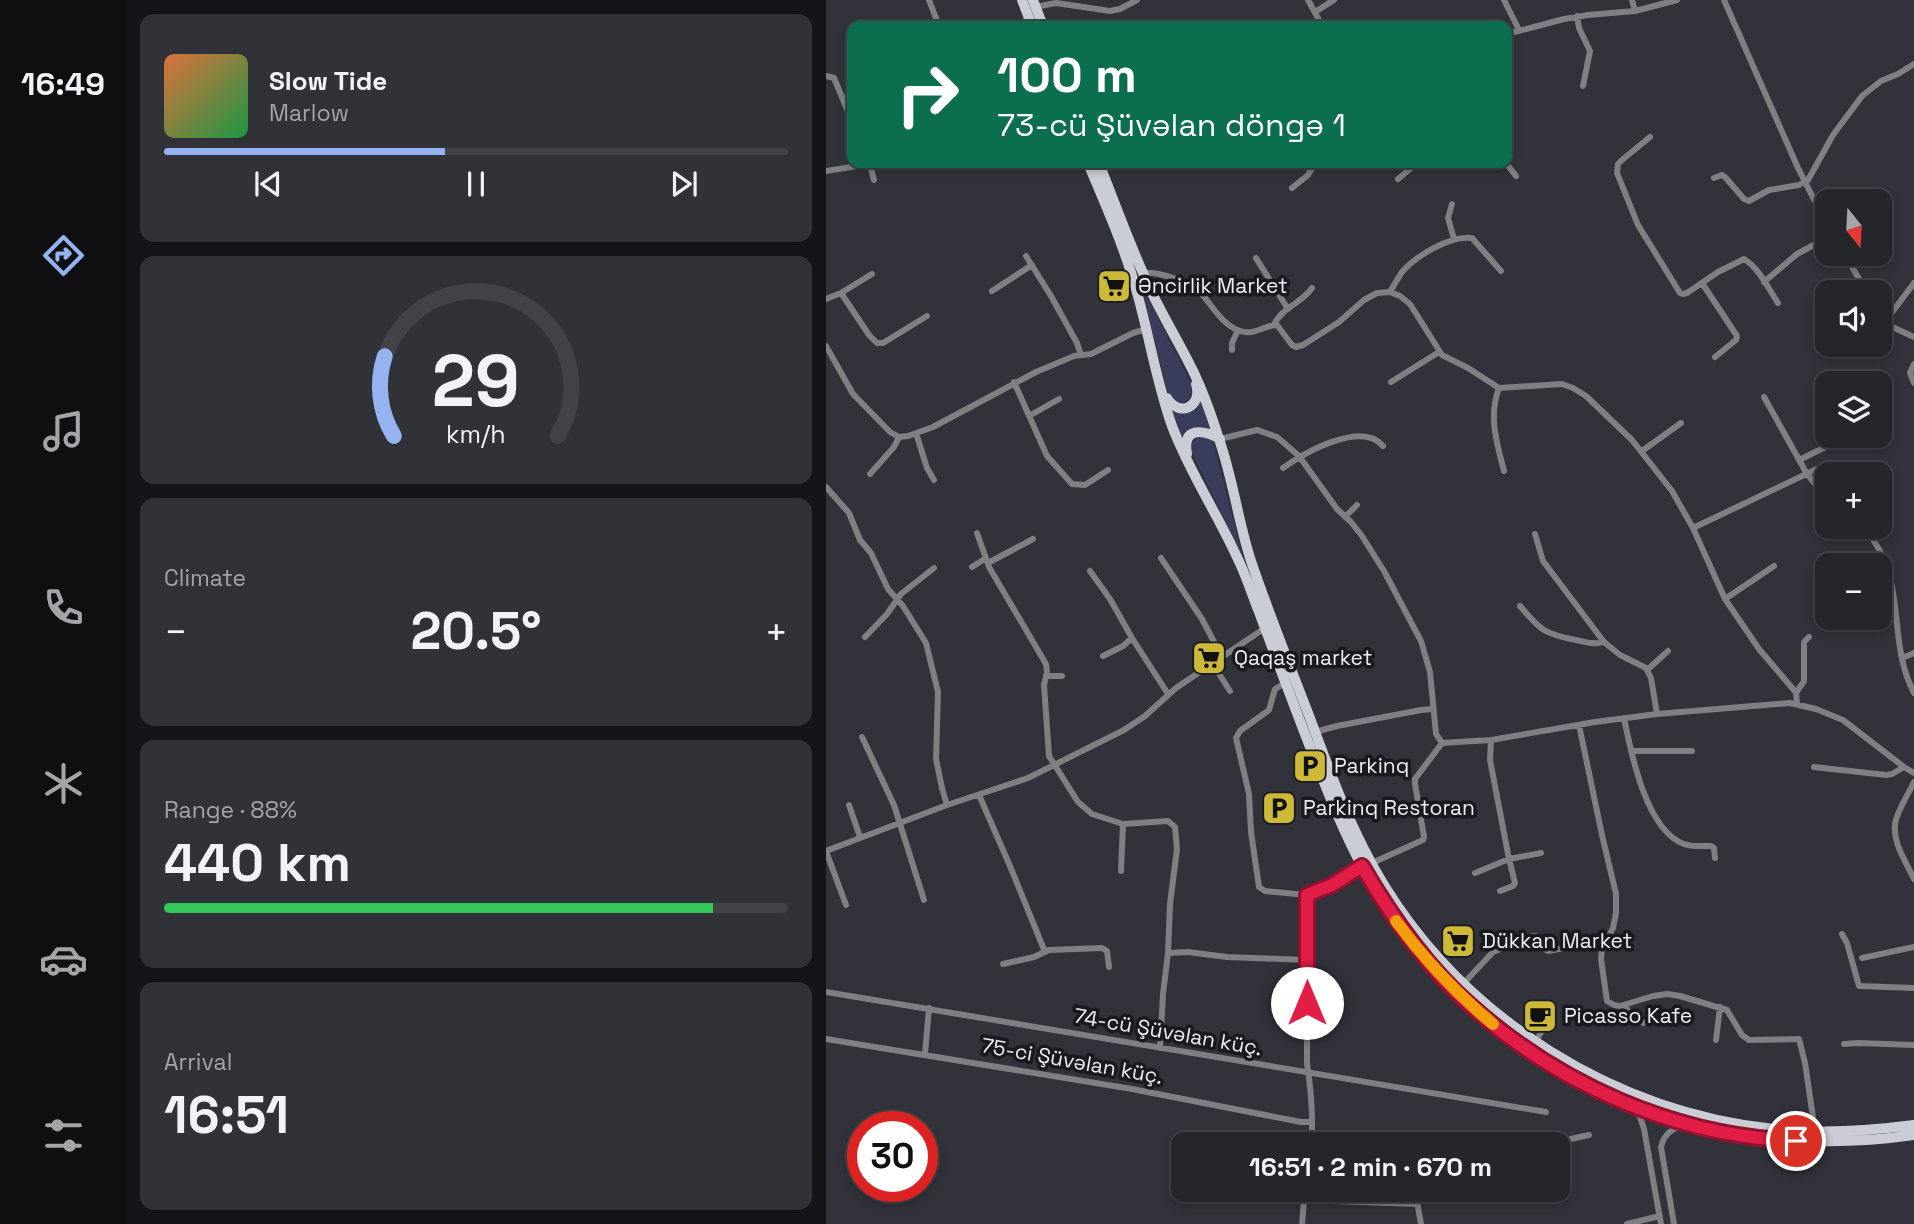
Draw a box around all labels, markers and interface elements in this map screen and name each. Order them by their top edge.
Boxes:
text: 100 m [997,44,1137,106]
icon: right [882,49,973,140]
text: 16:49 [21,64,105,104]
text: Slow Tide [269,64,387,98]
text: Marlow [269,98,349,128]
text: 73-cü Şüvəlan döngə 1 [997,105,1346,145]
icon: previous [249,165,287,203]
icon: pause [457,165,495,203]
icon: next [665,165,703,203]
north arrow [1815,189,1892,266]
map controls [1815,189,1892,630]
icon: directions [39,231,88,280]
supermarket icon: Əncirlik Market [1095,267,1133,305]
place label: Əncirlik Market [1138,272,1288,299]
button: sound [1815,280,1892,357]
text: 29 [432,334,520,427]
button: layers [1815,371,1892,448]
icon: music [39,407,88,456]
text: km/h [446,418,506,450]
button: + [1815,462,1892,539]
button: − [1815,553,1892,630]
text: Climate [164,563,246,593]
icon: phone [39,583,88,632]
text: 20.5° [410,598,542,664]
text: − [164,608,188,656]
text: + [764,608,788,656]
supermarket icon: Qaqaş market [1190,639,1228,677]
place label: Qaqaş market [1234,644,1372,671]
parking icon: Parkinq [1291,747,1329,785]
place label: Parkinq [1334,752,1409,779]
icon: climate [39,759,88,808]
parking icon: Parkinq Restoran [1260,789,1298,827]
place label: Parkinq Restoran [1303,794,1475,821]
text: Range · 88% [164,795,297,825]
text: 440 km [164,830,351,896]
supermarket icon: Dükkan Market [1439,922,1477,960]
place label: Dükkan Market [1482,927,1632,954]
icon: car [39,935,88,984]
position arrow [1270,966,1344,1040]
cafe icon: Picasso Kafe [1521,997,1559,1035]
street label: 74-cü Şüvəlan küç. [1072,1002,1264,1061]
place label: Picasso Kafe [1564,1002,1692,1029]
street label: 75-ci Şüvəlan küç. [979,1031,1165,1090]
text: Arrival [164,1047,232,1077]
text: 16:51 [164,1082,289,1148]
icon: filters [39,1111,88,1160]
speed limit sign: 30 [847,1111,938,1202]
pin [1766,1111,1826,1171]
icon: arrive [1777,1122,1815,1160]
text: 16:51 · 2 min · 670 m [1249,1150,1492,1184]

